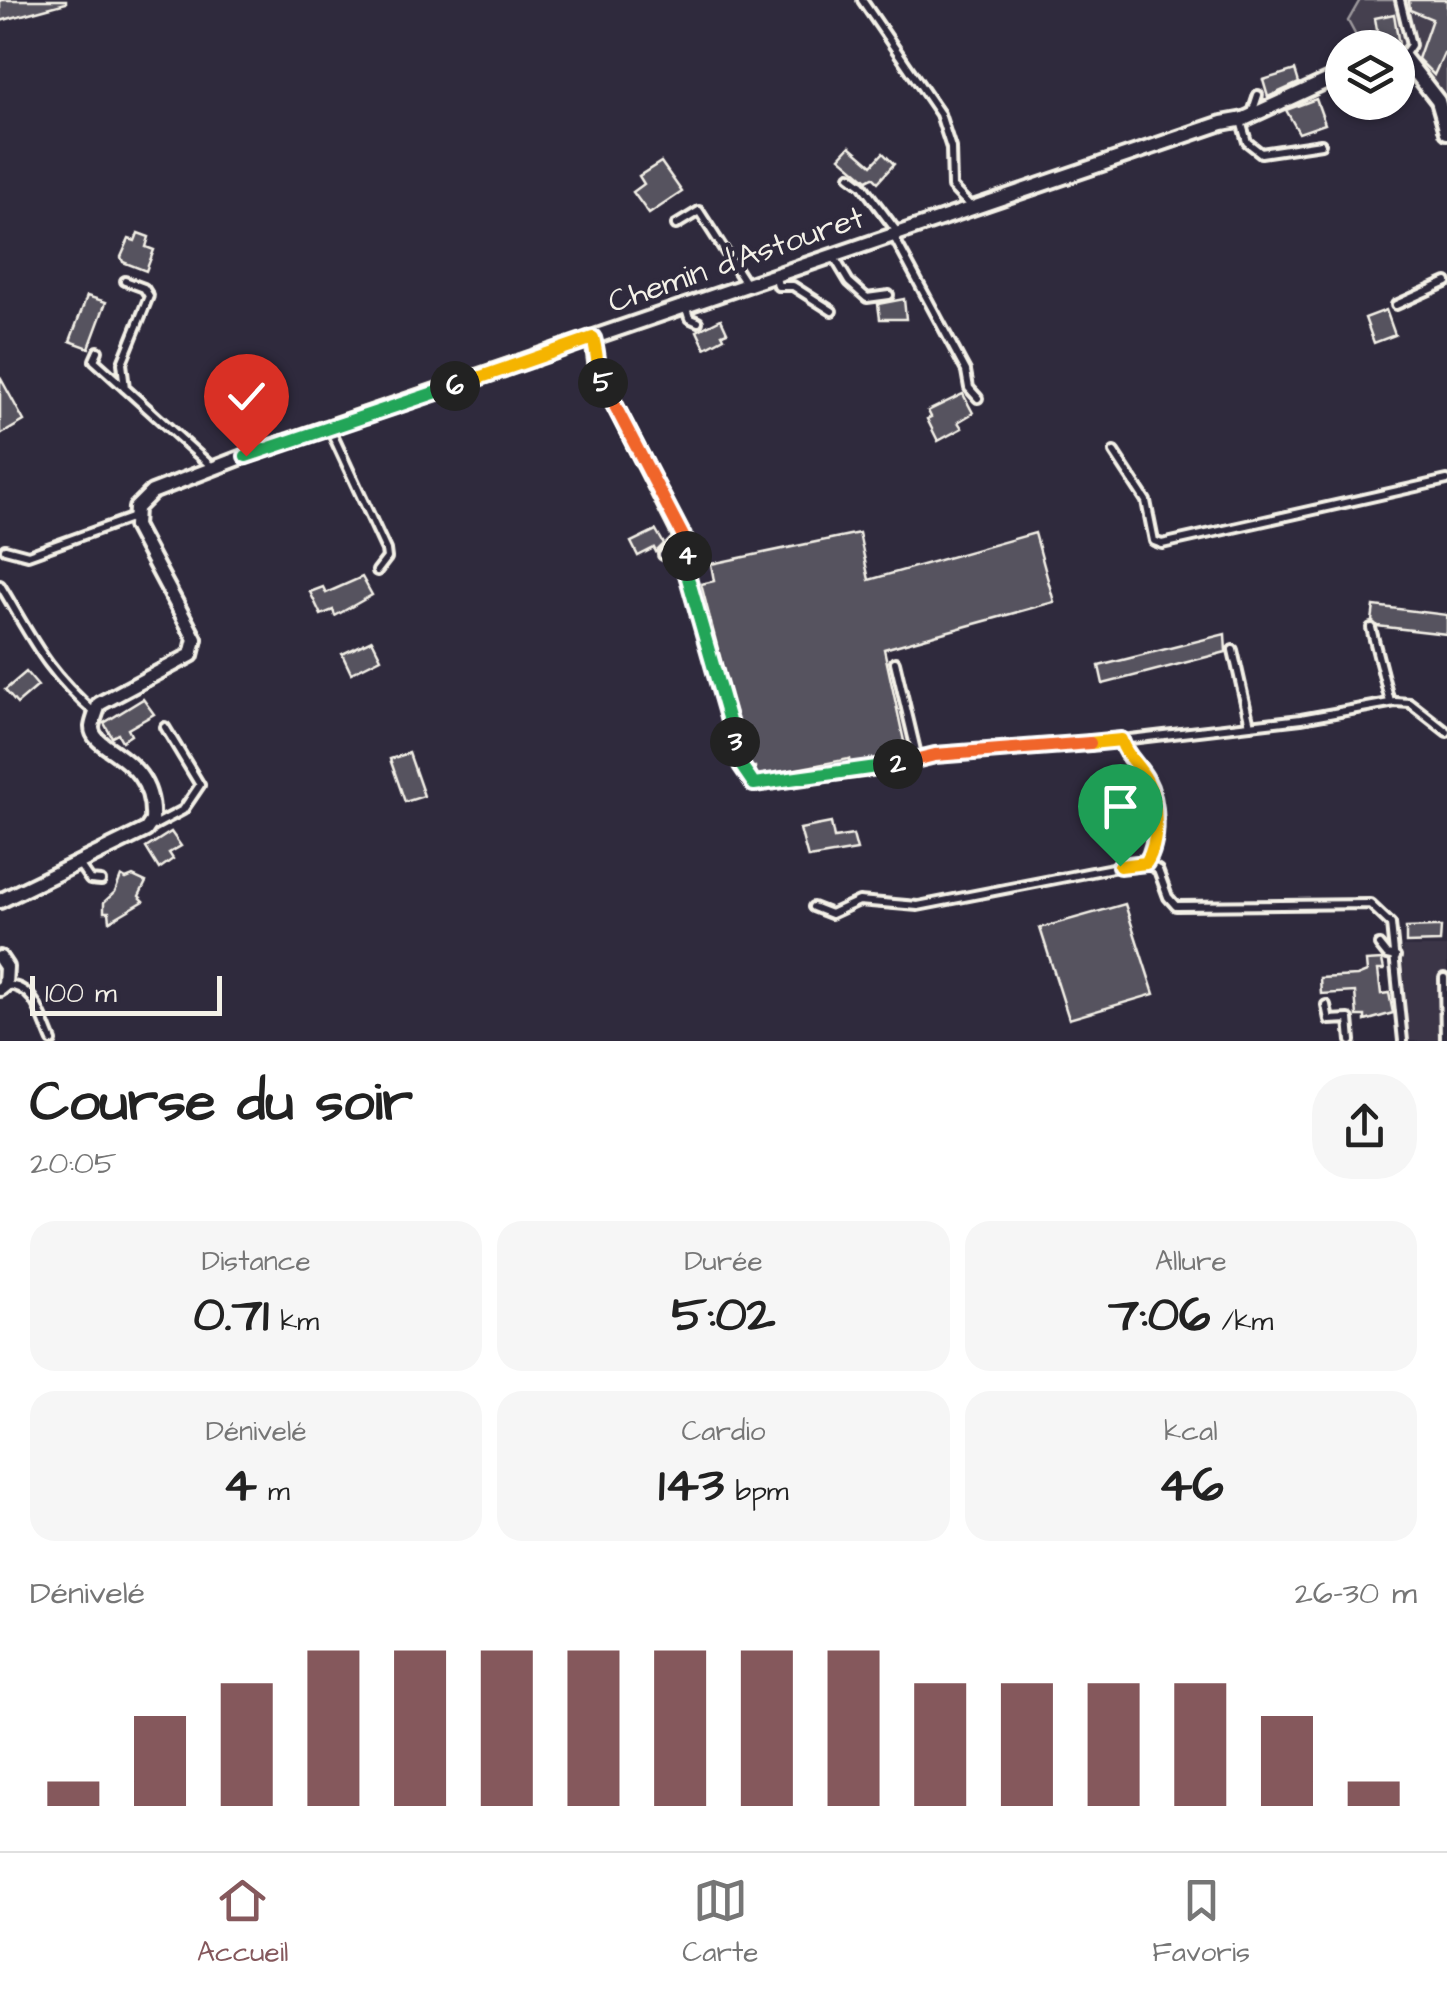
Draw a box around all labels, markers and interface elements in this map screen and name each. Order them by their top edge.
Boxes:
map controls [1325,30,1415,120]
button: layers [1325,30,1415,120]
street label: Chemin d'Astouret [602,195,870,325]
pin [204,354,289,457]
pin: 5 [578,358,628,408]
pin: 6 [430,361,480,411]
text: 5 [593,363,613,402]
text: 6 [446,366,464,405]
icon: check [219,369,274,424]
pin: 4 [662,531,712,581]
text: 4 [677,536,697,575]
pin: 3 [710,717,760,767]
text: 3 [728,722,742,761]
pin: 2 [873,739,923,789]
text: 2 [890,744,906,783]
pin [1078,764,1163,867]
icon: arrive [1093,779,1148,834]
scale bar [30,971,222,1016]
text: 100 m [45,974,117,1013]
text: Course du soir [30,1065,413,1141]
button: share [1312,1074,1417,1179]
text: 20:05 [30,1141,117,1186]
text: Distance [202,1242,311,1281]
text: Durée [684,1242,763,1281]
text: Allure [1155,1242,1227,1281]
text: 0.71 [193,1281,269,1350]
text: 5:02 [672,1281,775,1350]
text: 7:06 [1108,1281,1210,1350]
text: km [269,1302,319,1341]
text: /km [1210,1302,1273,1341]
text: Dénivelé [206,1412,307,1451]
text: Cardio [682,1412,765,1451]
text: kcal [1164,1412,1218,1451]
text: 4 [223,1451,257,1520]
text: 143 [658,1451,724,1520]
text: 46 [1158,1451,1224,1520]
text: m [257,1472,290,1511]
text: bpm [724,1472,789,1511]
text: Dénivelé [30,1571,145,1616]
text: 26–30 m [1295,1571,1417,1616]
tab: Accueil [197,1873,288,1972]
tab: Carte [682,1873,758,1972]
tab: Favoris [1152,1873,1250,1972]

